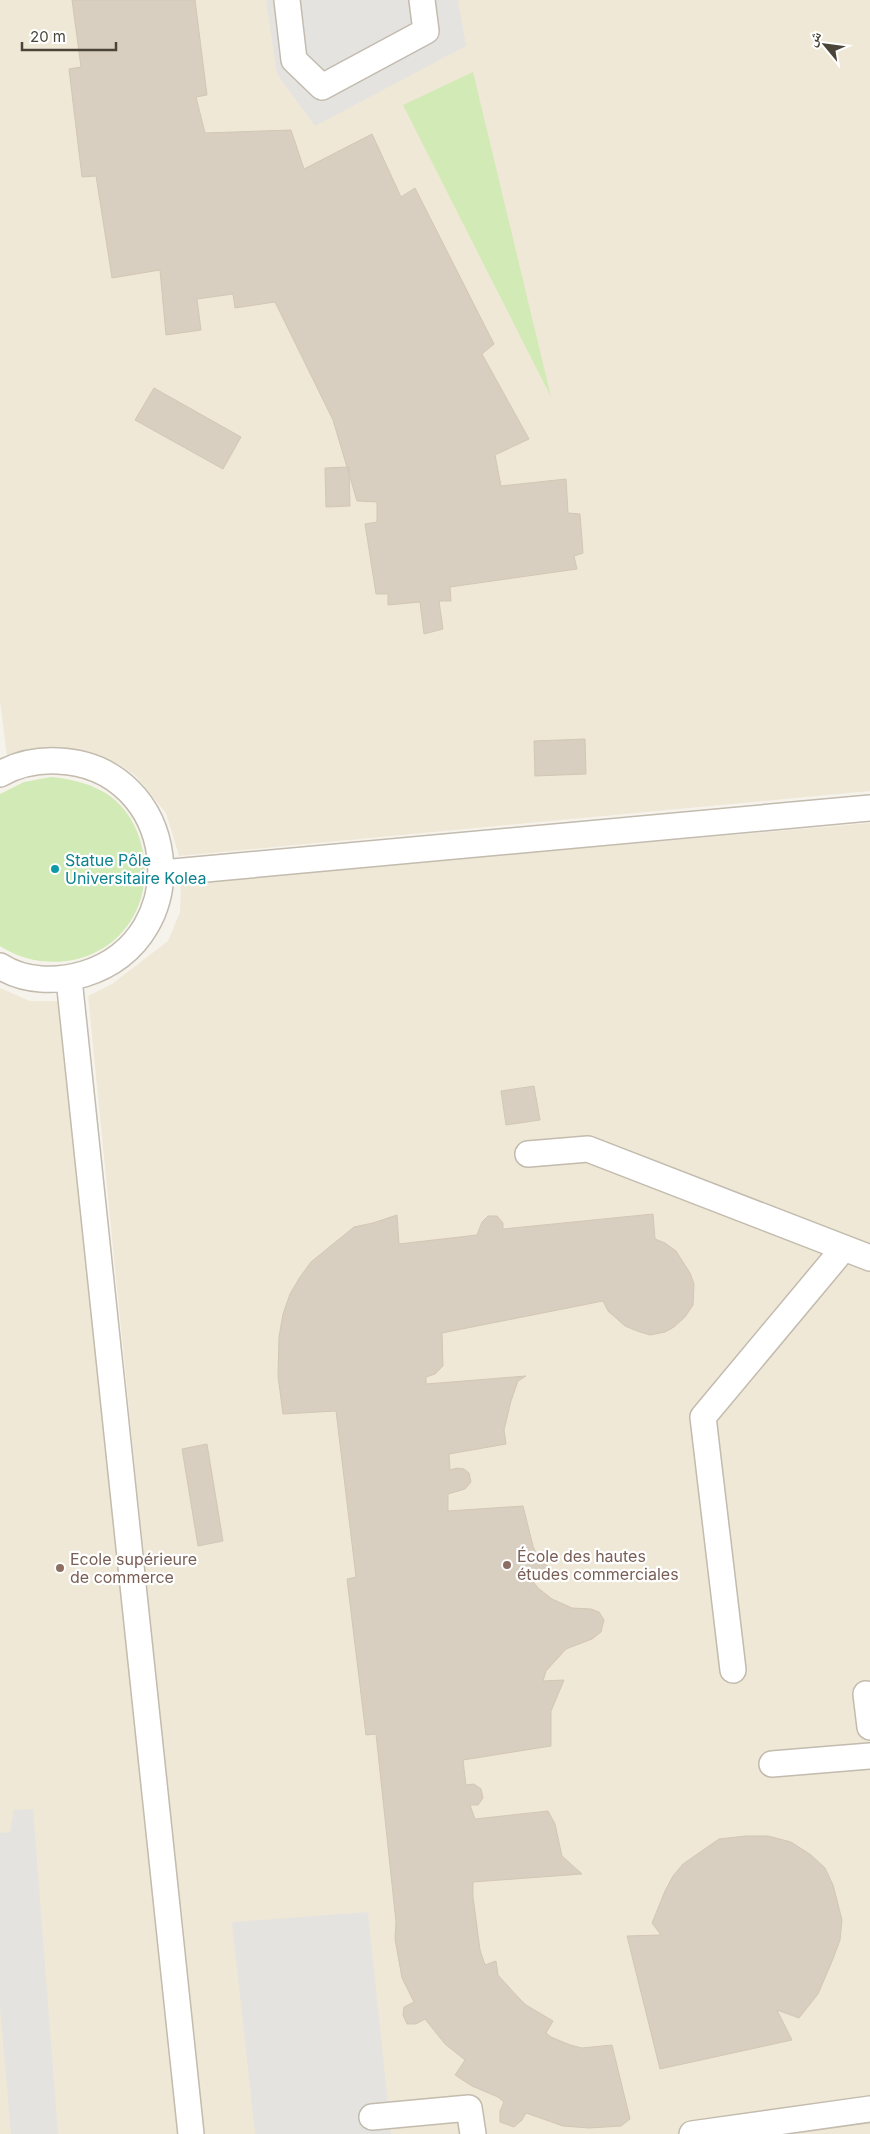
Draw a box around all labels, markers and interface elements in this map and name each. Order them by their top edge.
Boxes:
scale bar [22,20,116,52]
north arrow [800,20,850,70]
text: 20 m [30,27,66,46]
text: ش [802,28,825,50]
place label: Statue Pôle Universitaire Kolea [65,850,206,888]
marker: Statue Pôle Universitaire Kolea [49,863,61,875]
place label: École des hautes études commerciales [517,1546,679,1584]
place label: Ecole supérieure de commerce [70,1549,197,1587]
marker: École des hautes études commerciales [501,1559,513,1571]
marker: Ecole supérieure de commerce [54,1562,66,1574]

